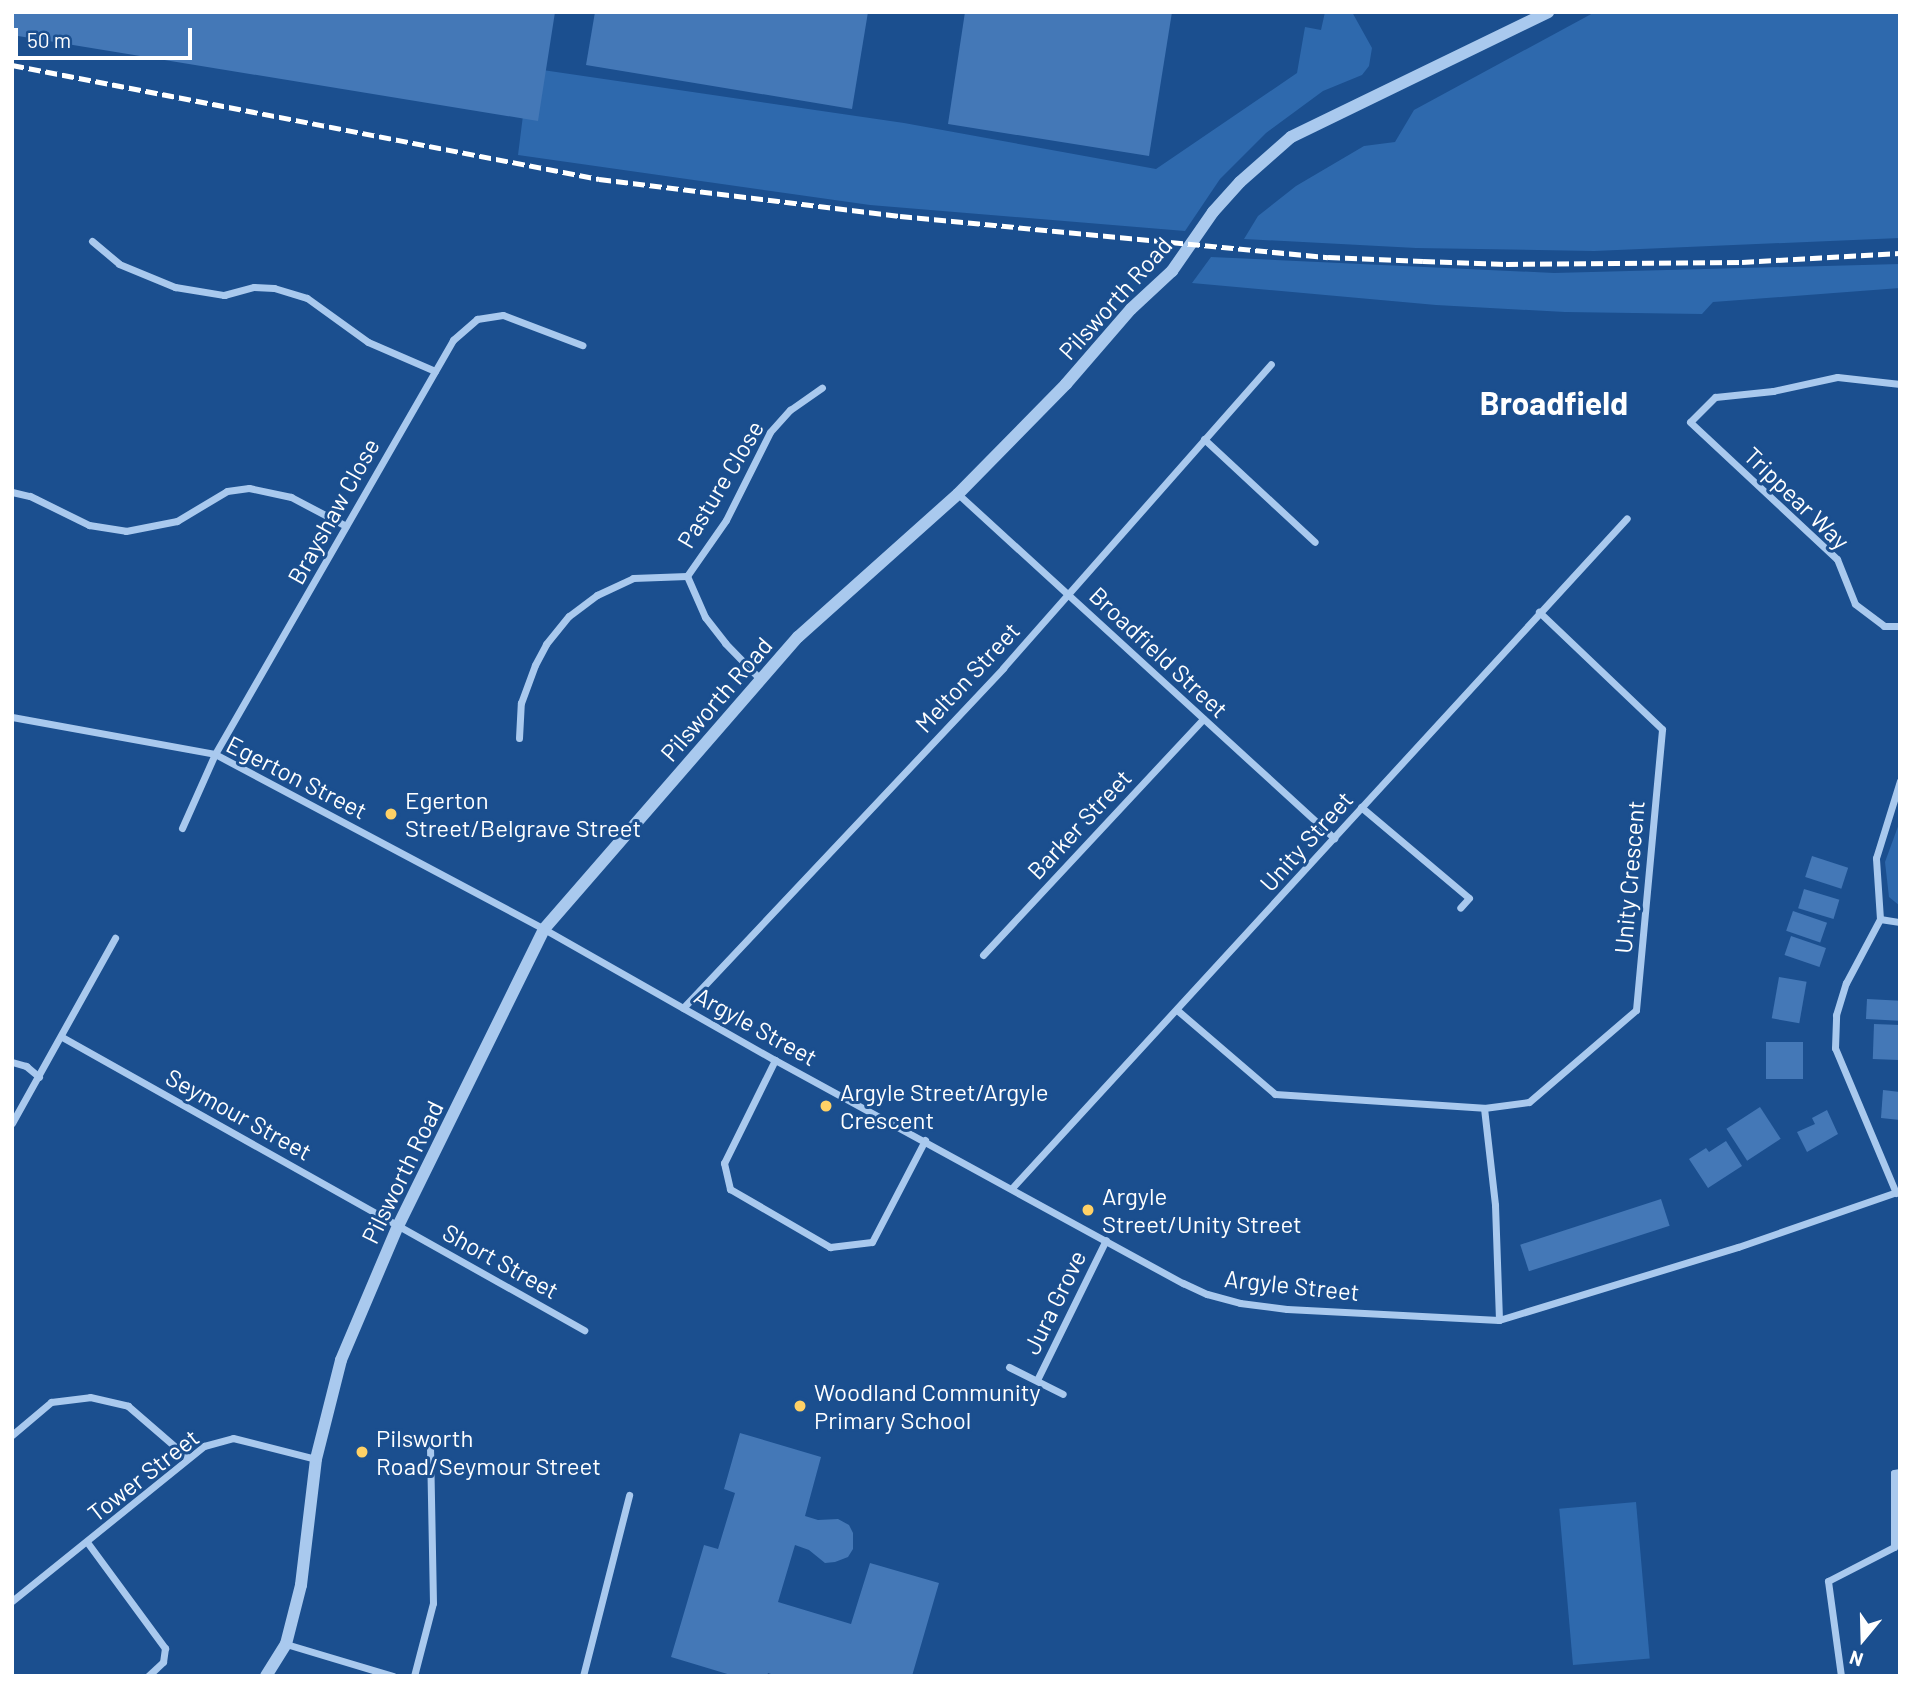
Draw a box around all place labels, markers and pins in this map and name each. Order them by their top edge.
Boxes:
place label: Egerton Street/Belgrave Street [405,786,641,842]
marker: Egerton Street/Belgrave Street [383,806,399,822]
place label: Argyle Street/Argyle Crescent [840,1078,1048,1134]
marker: Argyle Street/Argyle Crescent [818,1098,834,1114]
place label: Argyle Street/Unity Street [1102,1182,1302,1238]
marker: Argyle Street/Unity Street [1080,1202,1096,1218]
place label: Woodland Community Primary School [814,1378,1041,1434]
marker: Woodland Community Primary School [792,1398,808,1414]
place label: Pilsworth Road/Seymour Street [376,1424,601,1480]
marker: Pilsworth Road/Seymour Street [354,1444,370,1460]

